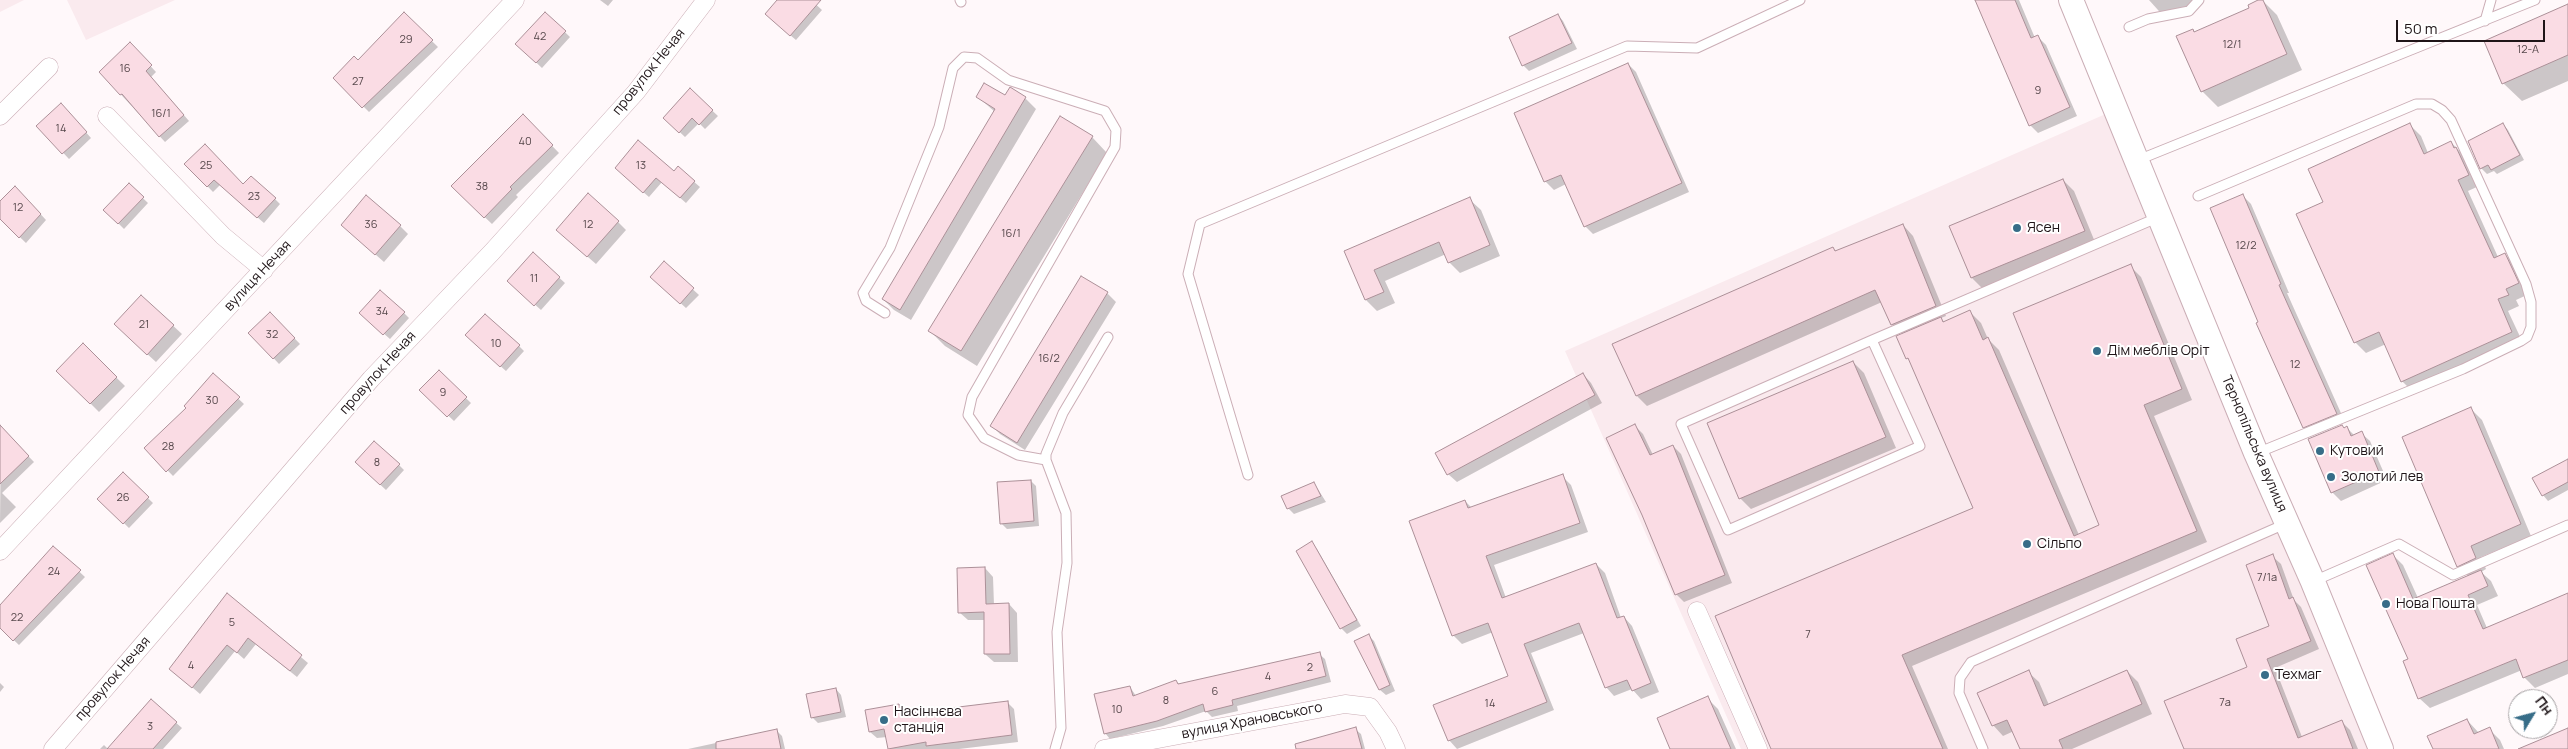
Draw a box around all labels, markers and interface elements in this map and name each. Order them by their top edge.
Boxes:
scale bar [2398,10,2547,42]
text: 50 m [2404,18,2438,39]
street label: провулок Нечая [609,25,689,119]
house number: 42 [534,30,546,44]
house number: 29 [399,33,413,47]
house number: 12/1 [2222,38,2242,52]
house number: 12-А [2517,43,2539,57]
house number: 16 [119,62,131,76]
house number: 27 [352,75,364,89]
house number: 9 [2035,84,2041,98]
house number: 16/1 [151,107,171,121]
house number: 14 [56,122,66,136]
house number: 40 [518,135,532,149]
house number: 25 [200,159,212,173]
house number: 13 [636,159,646,173]
house number: 38 [476,180,488,194]
house number: 23 [248,190,260,204]
house number: 12 [13,201,23,215]
house number: 36 [365,218,377,232]
house number: 12 [583,218,593,232]
place label: Ясен [2027,220,2060,236]
marker: Ясен [2011,222,2023,234]
house number: 16/1 [1001,227,1021,241]
street label: вулиця Нечая [221,237,295,315]
house number: 12/2 [2235,239,2257,253]
house number: 11 [530,272,538,286]
house number: 34 [376,305,388,319]
house number: 21 [139,318,149,332]
house number: 32 [266,328,278,342]
street label: провулок Нечая [336,328,420,418]
house number: 10 [491,337,501,351]
place label: Дім меблів Оріт [2107,343,2210,359]
marker: Дім меблів Оріт [2091,345,2103,357]
house number: 16/2 [1038,352,1060,366]
house number: 12 [2290,358,2300,372]
street label: Тернопільська вулиця [2218,373,2290,515]
house number: 9 [440,386,446,400]
house number: 30 [206,394,218,408]
house number: 28 [162,440,174,454]
place label: Кутовий [2330,443,2384,459]
marker: Кутовий [2314,445,2326,457]
house number: 8 [374,456,380,470]
place label: Золотий лев [2341,469,2423,485]
marker: Золотий лев [2325,471,2337,483]
house number: 26 [116,491,130,505]
place label: Сільпо [2037,536,2082,552]
marker: Сільпо [2021,538,2033,550]
house number: 24 [48,565,60,579]
house number: 7/1а [2257,571,2277,585]
place label: Нова Пошта [2396,596,2475,612]
marker: Нова Пошта [2380,598,2392,610]
house number: 22 [11,611,23,625]
house number: 5 [229,616,235,630]
house number: 7 [1805,628,1811,642]
street label: провулок Нечая [72,633,154,725]
house number: 4 [188,659,194,673]
house number: 2 [1307,661,1313,675]
place label: Техмаг [2275,667,2322,683]
marker: Техмаг [2259,669,2271,681]
house number: 4 [1265,670,1271,684]
house number: 6 [1212,685,1218,699]
north arrow [2508,689,2558,739]
text: Пн [2531,692,2558,719]
house number: 8 [1163,694,1169,708]
house number: 7а [2219,696,2231,710]
house number: 14 [1485,697,1495,711]
street label: вулиця Храновського [1180,699,1324,743]
house number: 10 [1112,703,1122,717]
place label: Насіннєва станція [894,704,962,736]
marker: Насіннєва станція [878,714,890,726]
house number: 3 [147,720,153,734]

